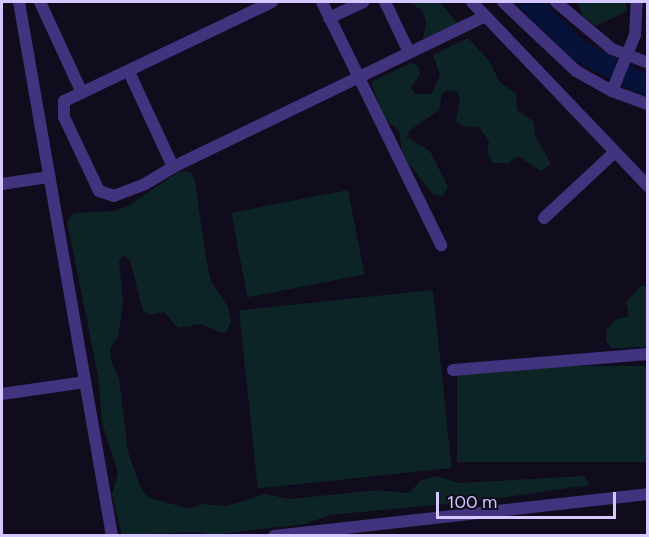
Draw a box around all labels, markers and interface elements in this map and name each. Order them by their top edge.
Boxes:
scale bar [439,480,619,518]
text: 100 m [447,491,497,513]

